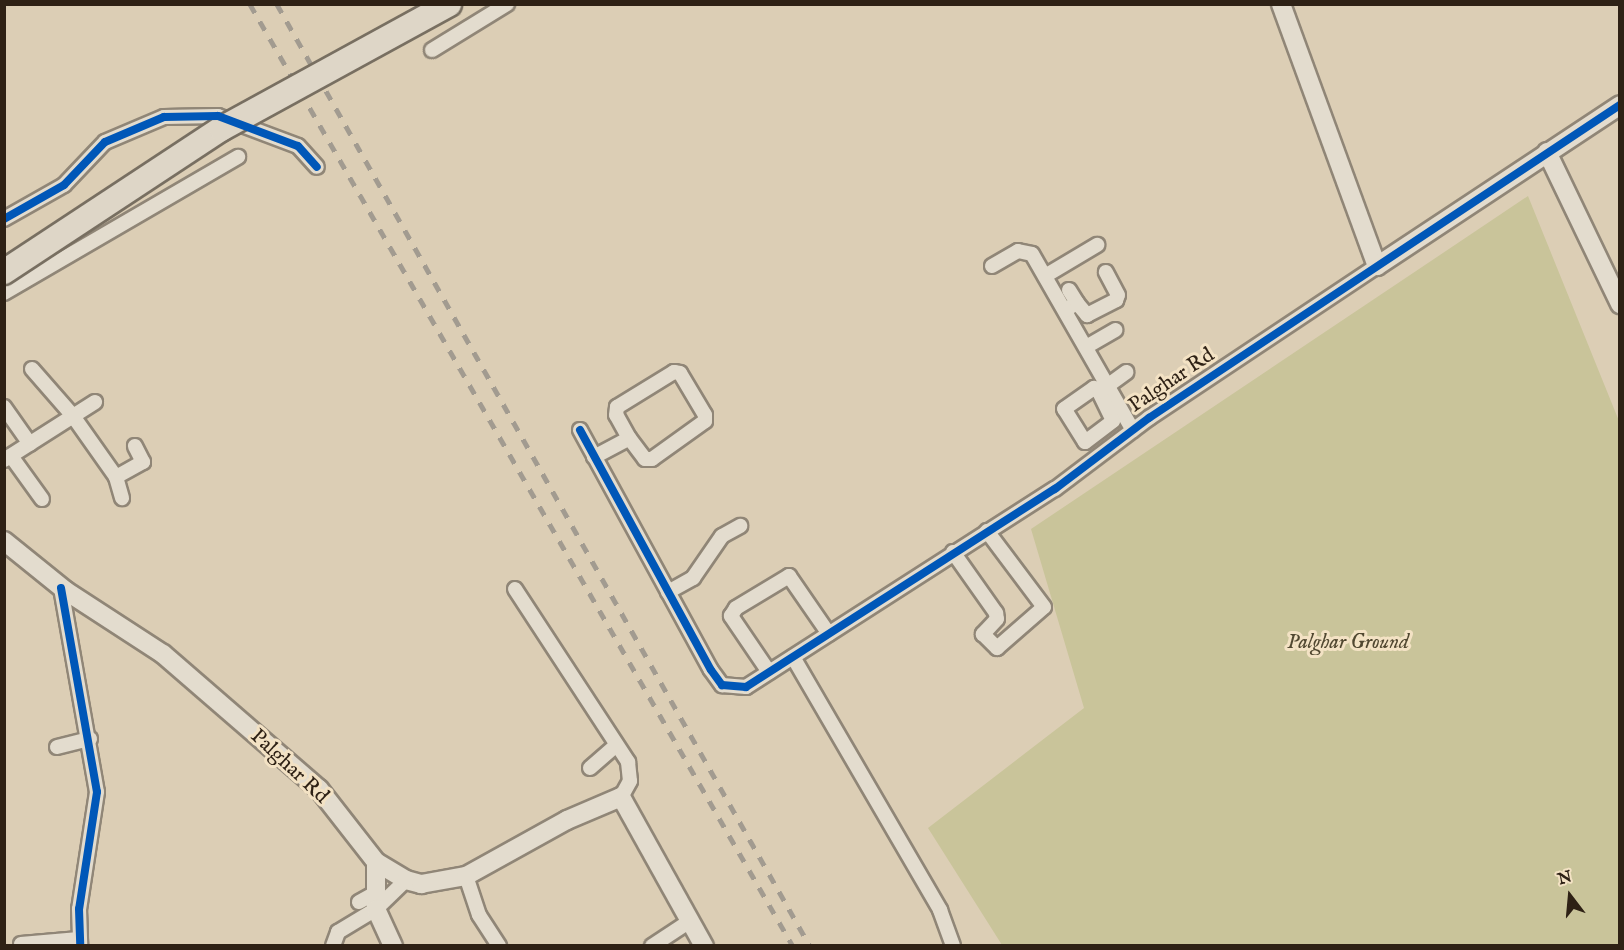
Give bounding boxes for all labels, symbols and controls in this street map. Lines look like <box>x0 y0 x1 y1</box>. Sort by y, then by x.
street label: Palghar Rd <box>1124 343 1220 419</box>
park label: Palghar Ground <box>1287 630 1409 656</box>
street label: Palghar Rd <box>245 724 333 810</box>
north arrow <box>1540 866 1600 926</box>
text: N <box>1556 867 1574 890</box>

